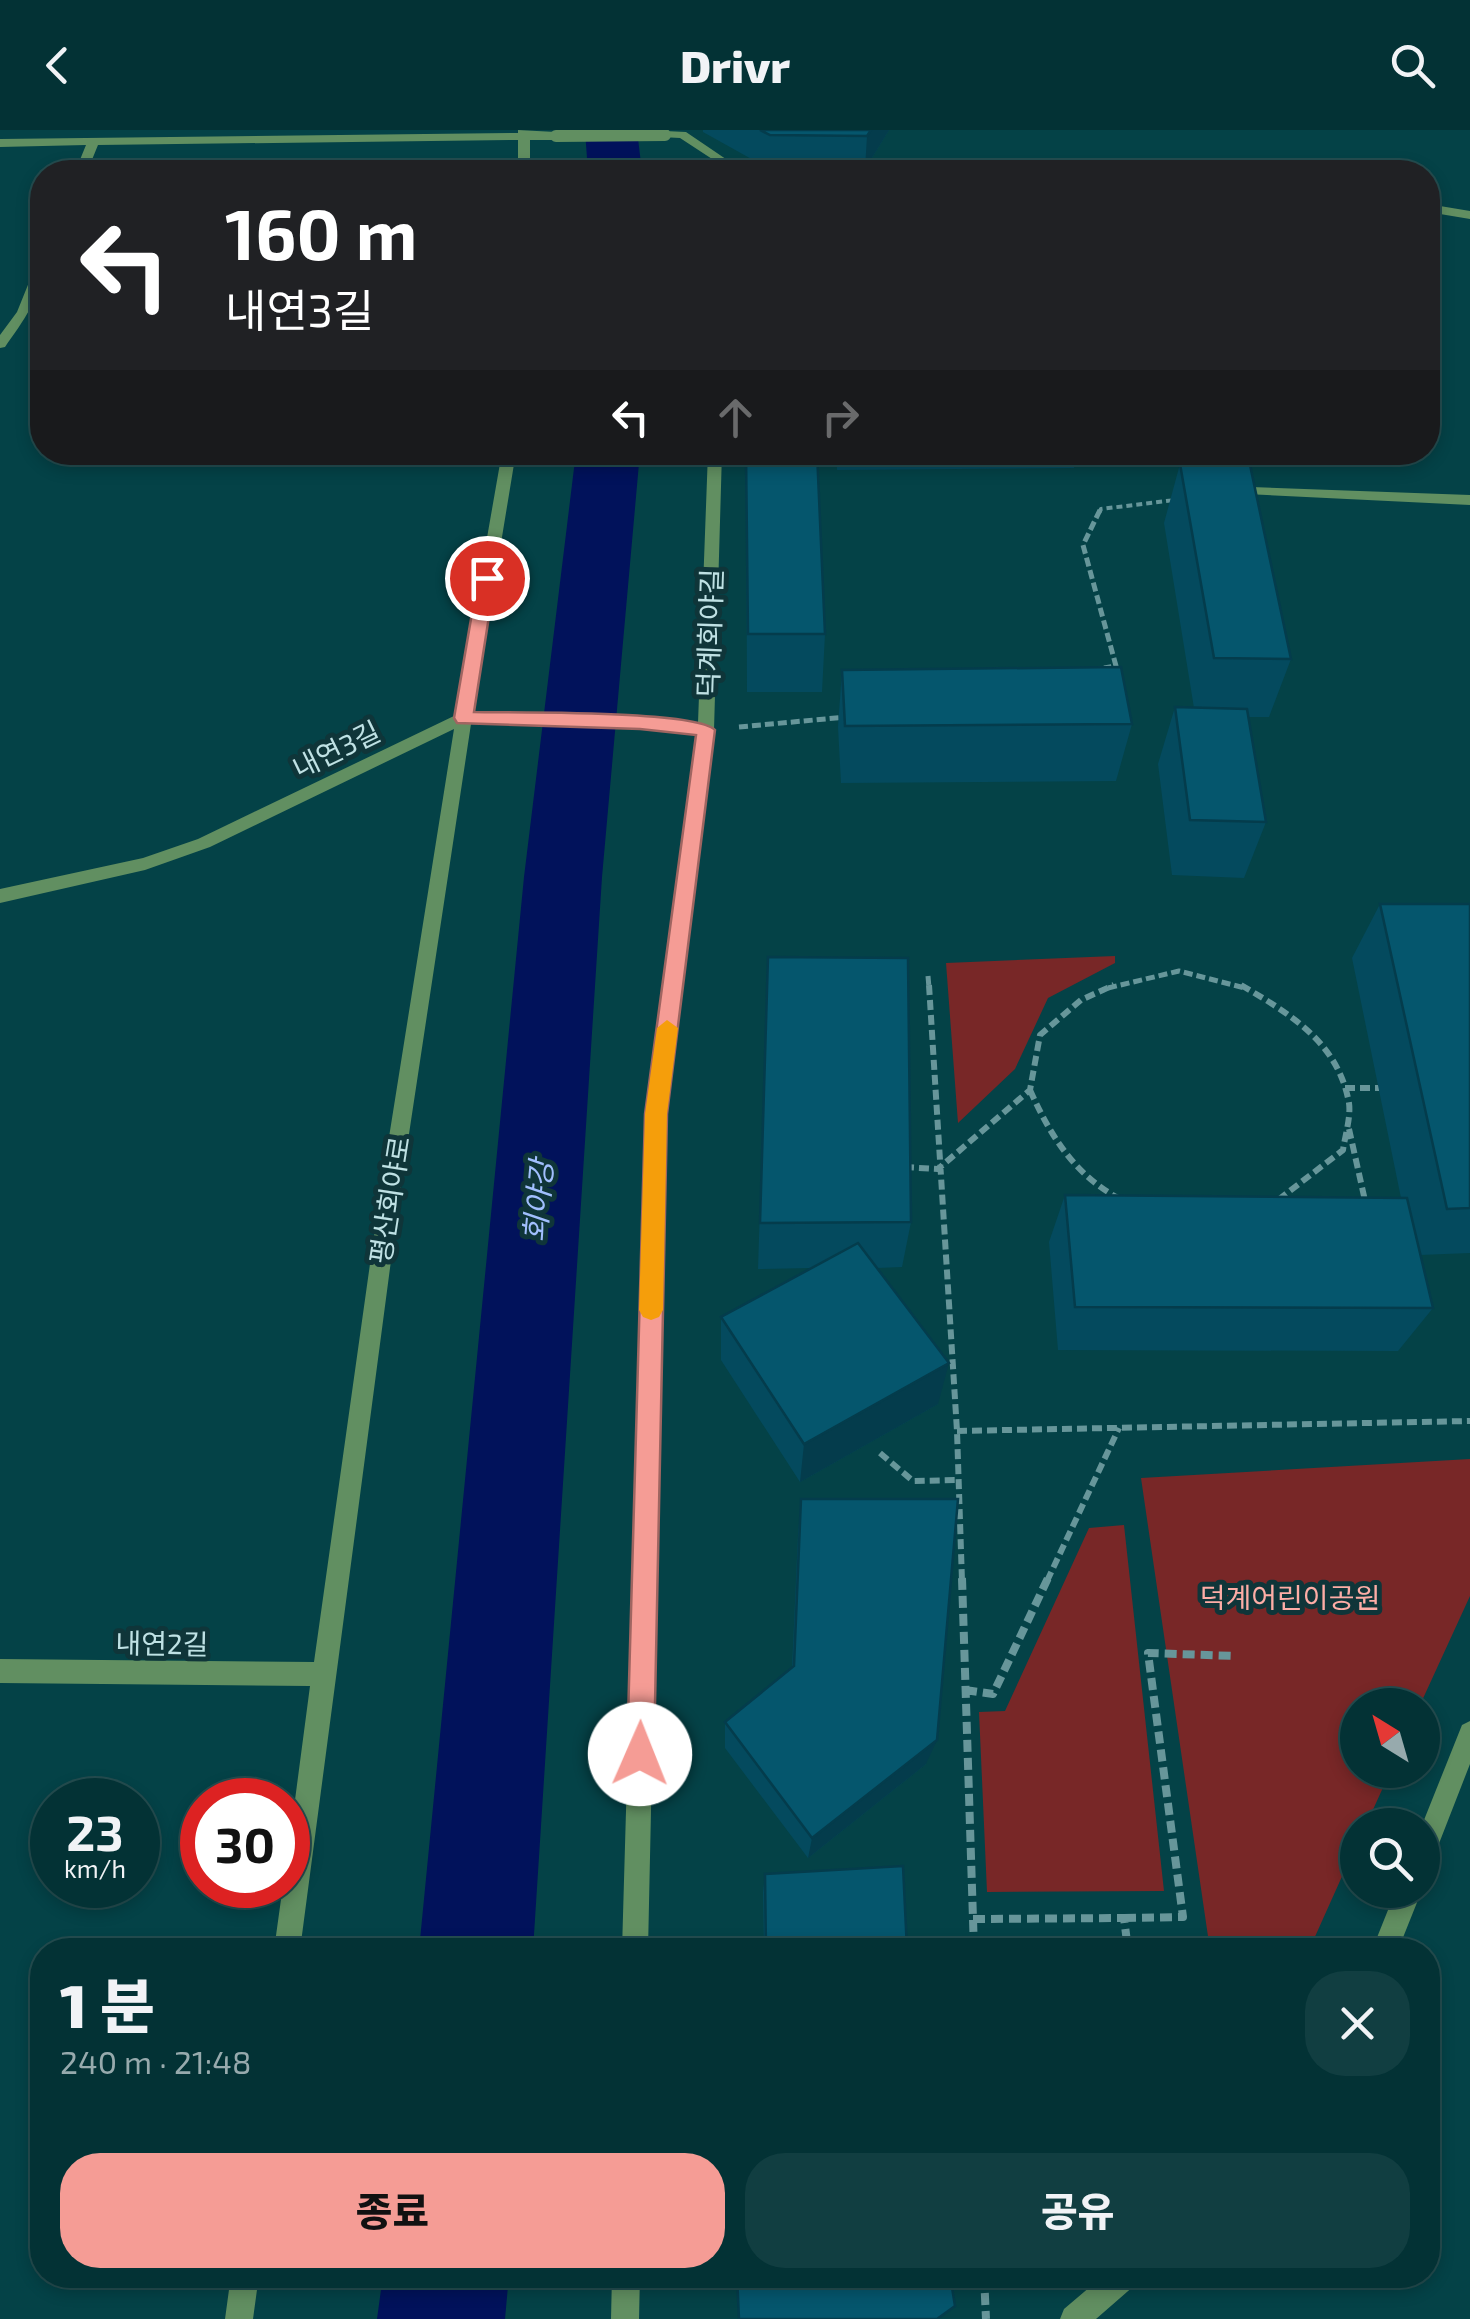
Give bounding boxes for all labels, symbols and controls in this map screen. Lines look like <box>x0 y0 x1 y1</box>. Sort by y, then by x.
icon: back <box>30 38 85 93</box>
text: Drivr <box>680 38 790 92</box>
icon: search <box>1385 38 1440 93</box>
text: 160 m <box>225 190 418 274</box>
icon: left <box>60 200 190 330</box>
text: 내연3길 <box>225 282 374 336</box>
icon: left <box>603 390 658 445</box>
icon: ahead <box>708 390 763 445</box>
icon: right <box>813 390 868 445</box>
pin <box>445 536 530 621</box>
icon: arrive <box>460 551 515 606</box>
street label: 덕계회야길 <box>690 568 728 698</box>
street label: 내연3길 <box>287 713 385 785</box>
street label: 평산회야로 <box>362 1134 416 1266</box>
water label: 회야강 <box>515 1155 559 1244</box>
park label: 덕계어린이공원 <box>1200 1580 1380 1614</box>
street label: 내연2길 <box>115 1625 209 1661</box>
north arrow <box>1340 1688 1440 1788</box>
map controls <box>1340 1688 1440 1908</box>
position arrow <box>588 1702 692 1806</box>
speed limit sign: 30 <box>180 1778 310 1908</box>
text: 23 <box>66 1801 124 1861</box>
button: search <box>1340 1808 1440 1908</box>
text: km/h <box>64 1853 126 1883</box>
text: 1 분 <box>60 1968 155 2040</box>
button: close <box>1305 1971 1410 2076</box>
text: 240 m · 21:48 <box>60 2042 251 2080</box>
button: 종료 <box>60 2153 725 2268</box>
button: 공유 <box>745 2153 1410 2268</box>

